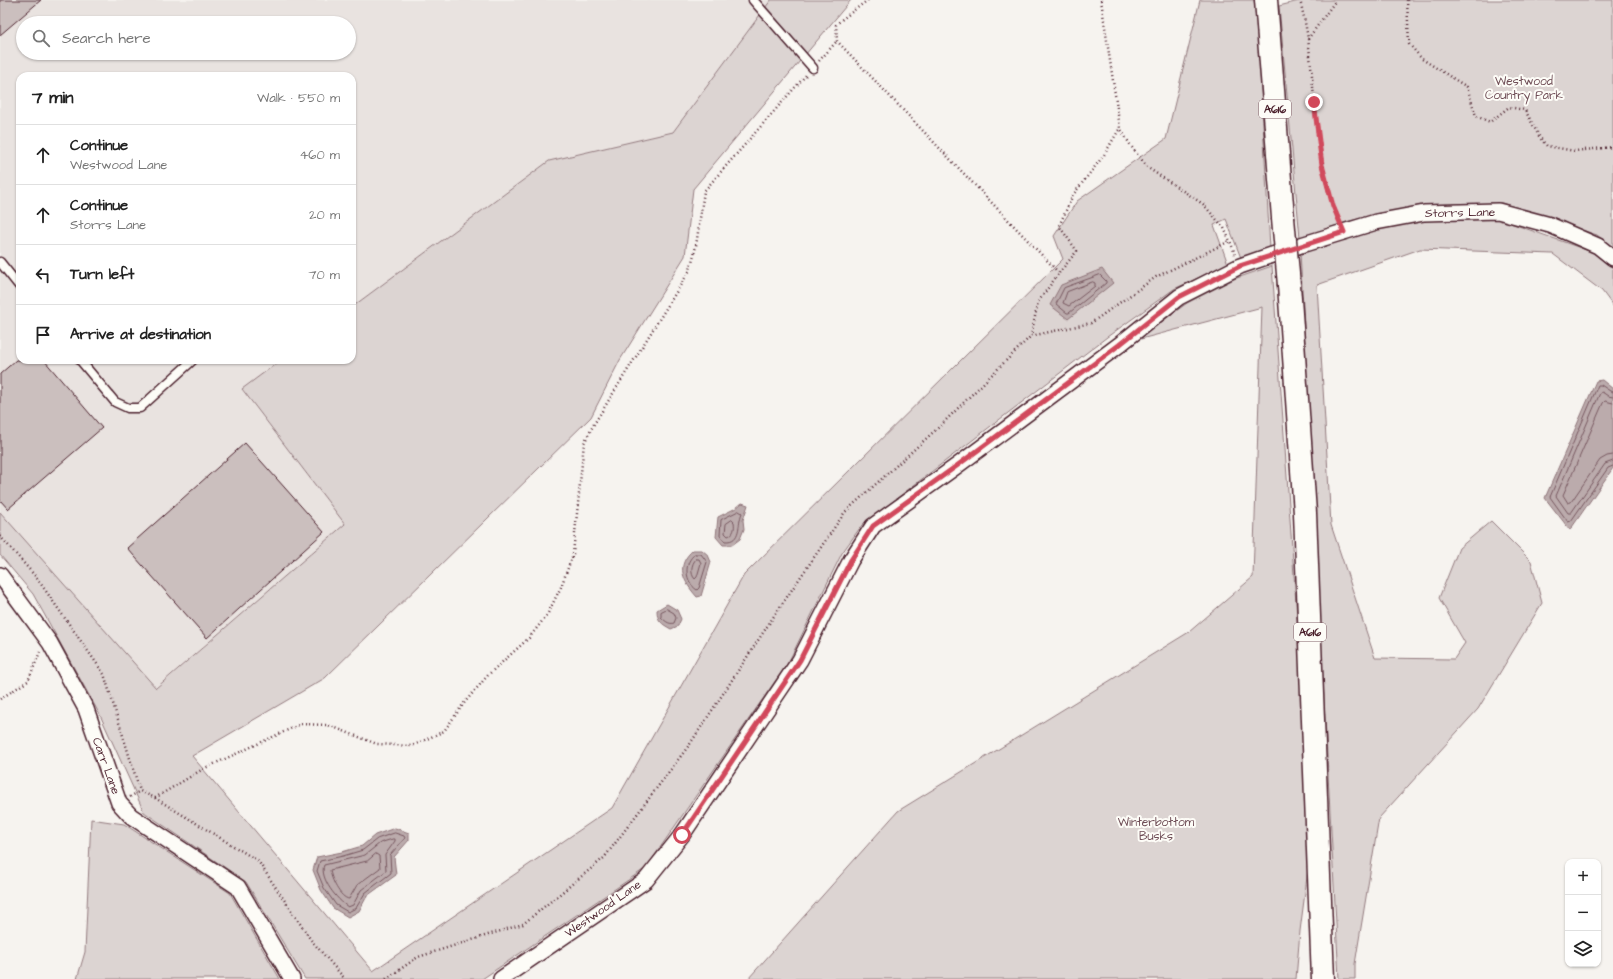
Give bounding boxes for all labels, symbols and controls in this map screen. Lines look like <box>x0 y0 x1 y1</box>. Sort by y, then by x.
search box <box>16 16 356 60</box>
icon: search <box>30 27 52 49</box>
text: Search here <box>62 28 151 49</box>
park label: Westwood Country Park <box>1485 73 1564 105</box>
text: 7 min <box>32 86 74 110</box>
text: Walk · 550 m <box>257 89 340 107</box>
route end <box>1305 93 1323 111</box>
road number: A616 <box>1259 100 1291 118</box>
text: Continue <box>70 135 128 156</box>
icon: ahead <box>32 144 54 166</box>
text: 460 m <box>299 146 340 164</box>
text: Westwood Lane <box>70 156 167 174</box>
text: Continue <box>70 195 128 216</box>
icon: ahead <box>32 204 54 226</box>
street label: Storrs Lane <box>1425 204 1496 222</box>
text: 20 m <box>309 206 340 224</box>
text: Storrs Lane <box>70 216 146 234</box>
icon: left <box>32 264 54 286</box>
text: Turn left <box>70 264 134 285</box>
text: 70 m <box>308 266 340 284</box>
icon: arrive <box>32 324 54 346</box>
text: Arrive at destination <box>70 324 211 345</box>
road number: A616 <box>1294 623 1326 641</box>
street label: Carr Lane <box>88 735 124 797</box>
park label: Winterbottom Busks <box>1118 814 1195 845</box>
route start <box>673 826 691 844</box>
map controls <box>1565 859 1601 967</box>
button: + <box>1565 859 1601 895</box>
street label: Westwood Lane <box>561 876 645 942</box>
button: − <box>1565 895 1601 931</box>
button: layers <box>1565 931 1601 967</box>

